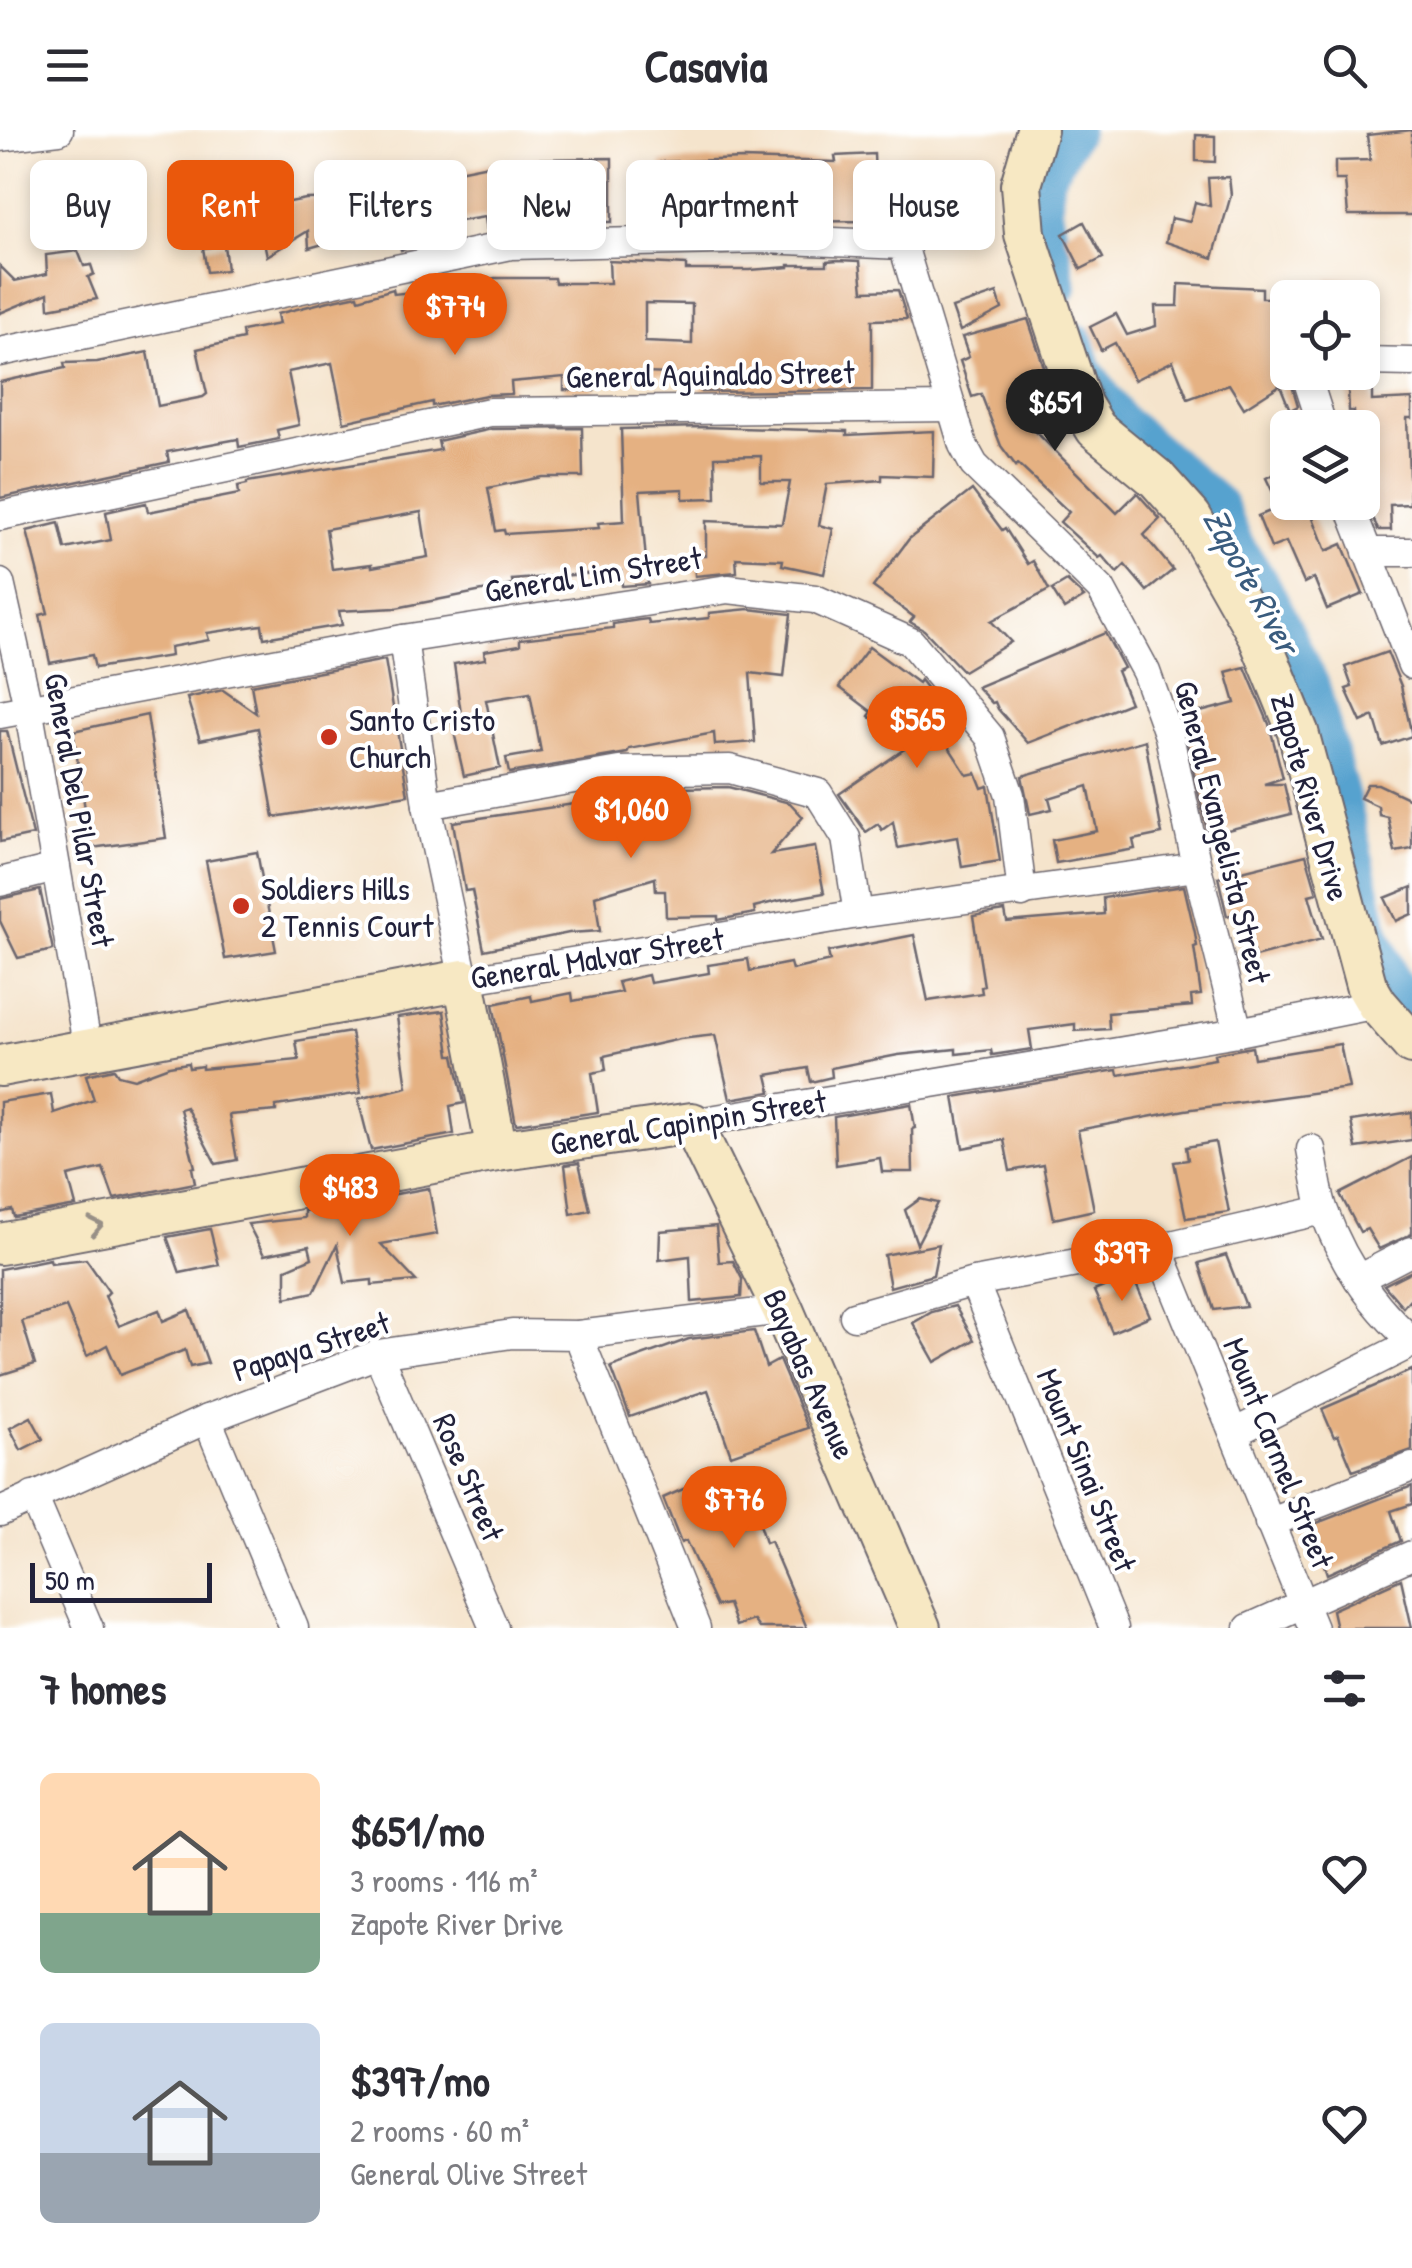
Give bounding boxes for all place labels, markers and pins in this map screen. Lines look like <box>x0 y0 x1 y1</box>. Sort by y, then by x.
pin: $774 <box>396 273 514 358</box>
pin: $651 <box>996 369 1114 454</box>
pin: $565 <box>858 686 976 771</box>
place label: Santo Cristo Church <box>349 698 495 778</box>
marker: Santo Cristo Church <box>318 726 340 748</box>
pin: $1,060 <box>550 776 712 861</box>
place label: Soldiers Hills 2 Tennis Court <box>261 867 434 947</box>
marker: Soldiers Hills 2 Tennis Court <box>230 895 252 917</box>
pin: $483 <box>291 1154 409 1239</box>
pin: $397 <box>1063 1219 1181 1304</box>
pin: $776 <box>675 1466 793 1551</box>

